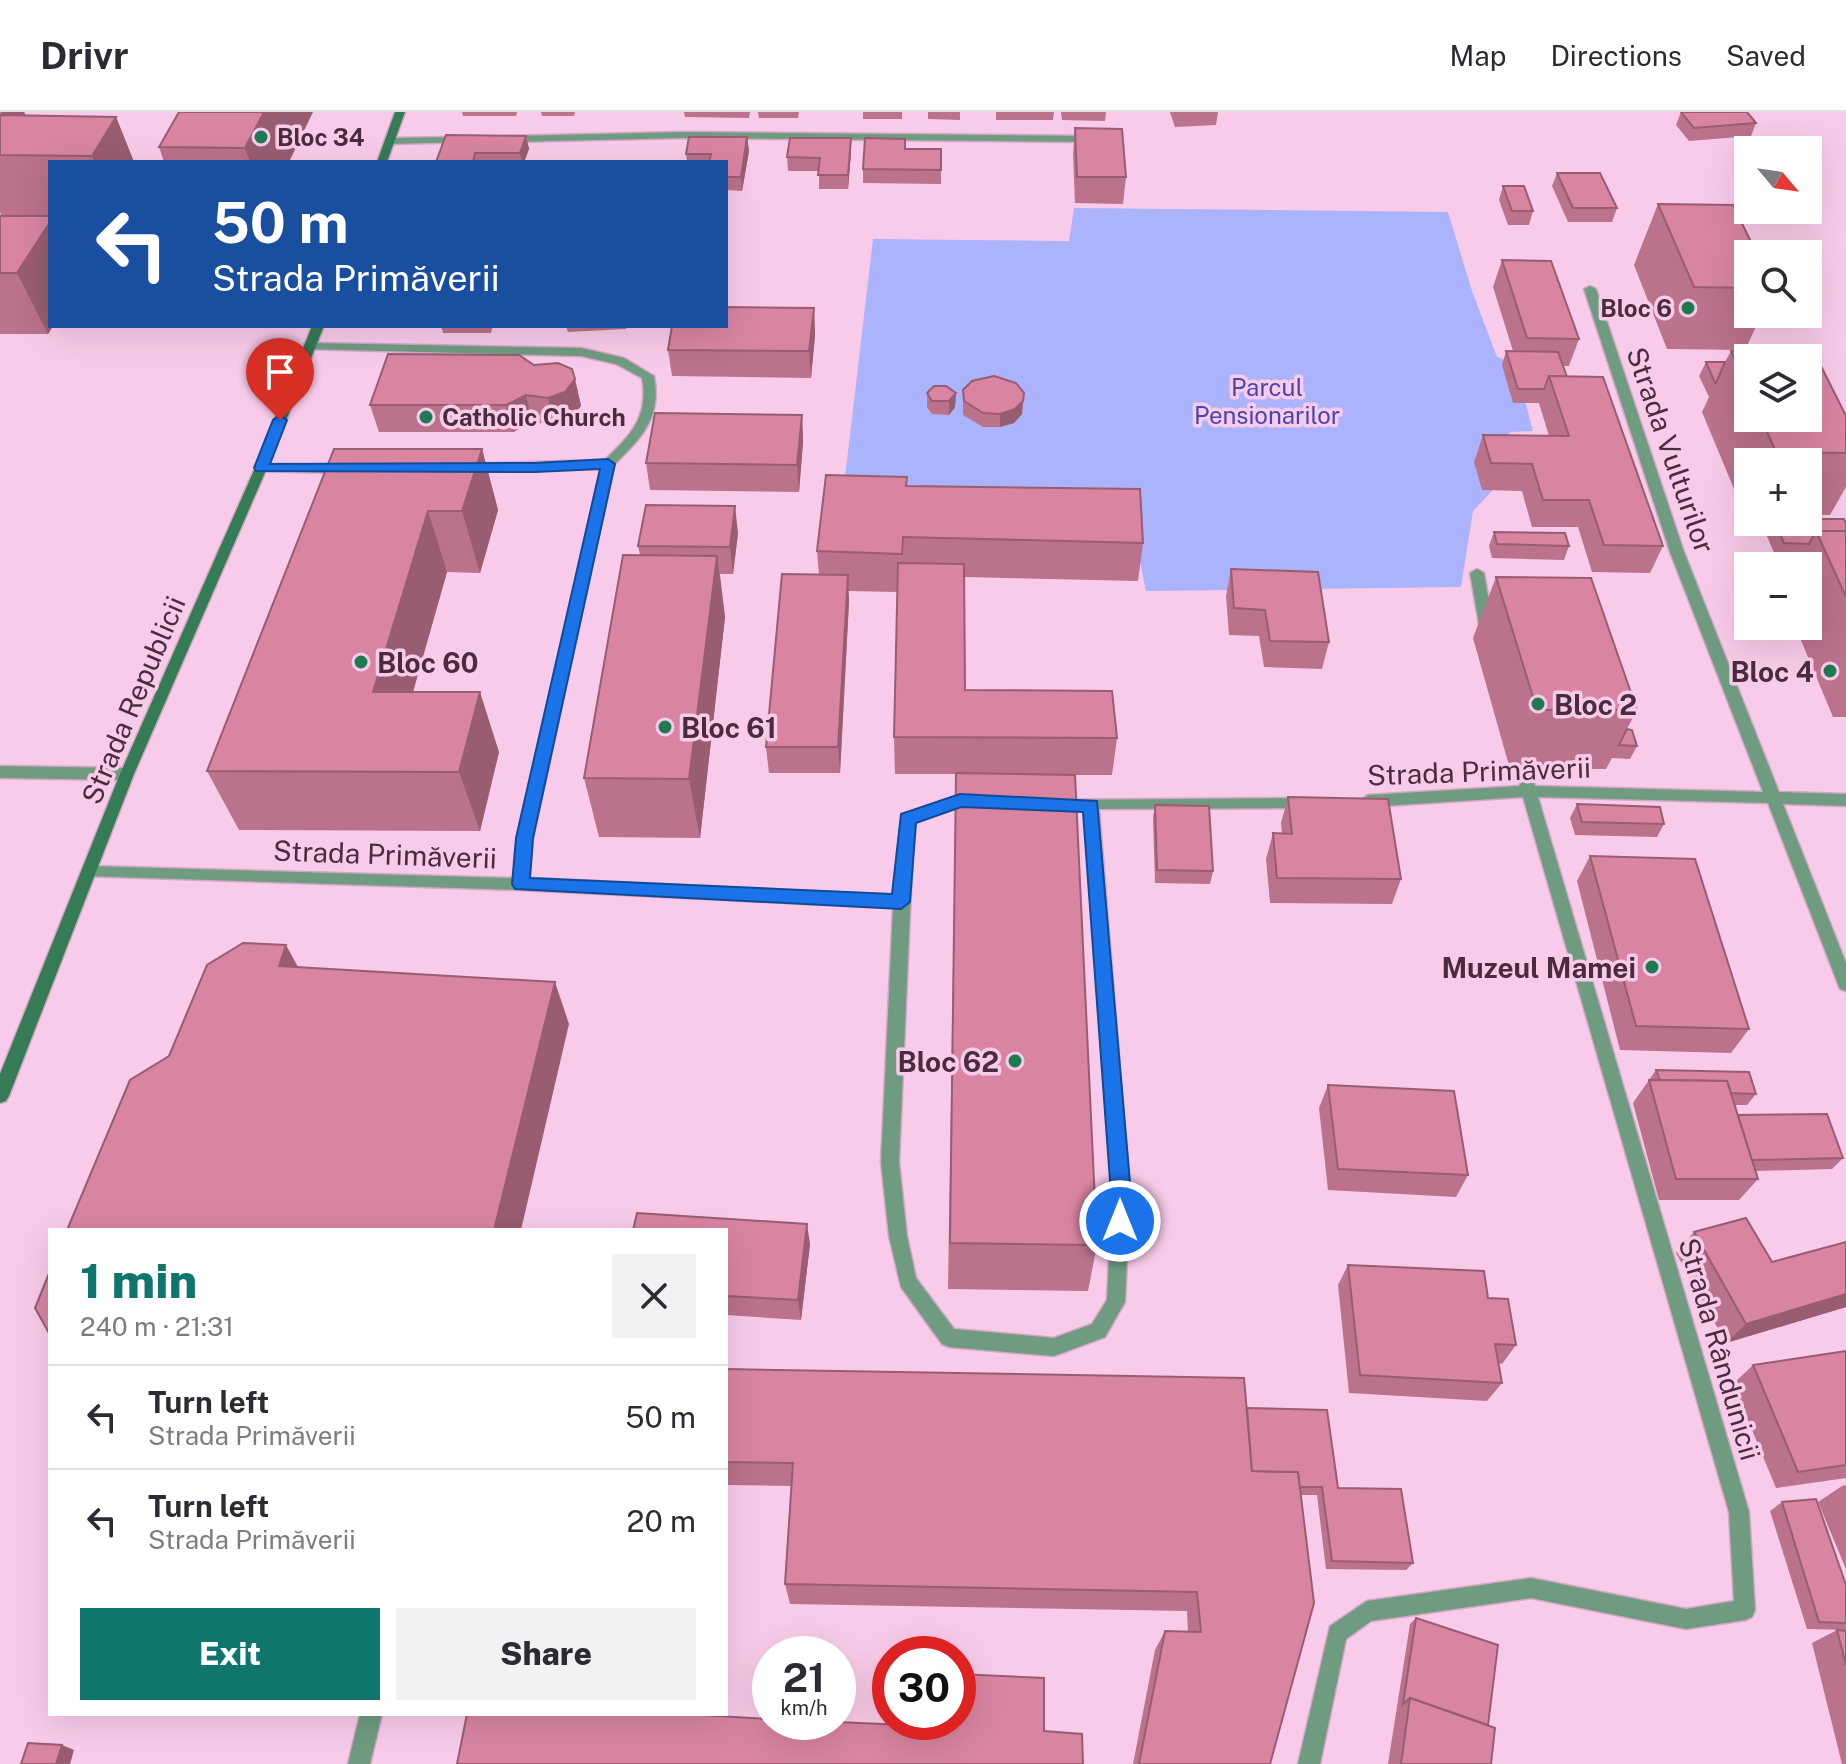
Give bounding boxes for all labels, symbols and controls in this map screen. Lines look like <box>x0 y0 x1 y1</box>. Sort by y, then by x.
text: Drivr <box>40 33 129 78</box>
text: Map <box>1450 39 1506 72</box>
text: Directions <box>1550 39 1682 72</box>
text: Saved <box>1726 39 1806 72</box>
place label: Bloc 34 <box>277 123 365 151</box>
marker: Bloc 34 <box>252 128 270 146</box>
north arrow <box>1734 136 1822 224</box>
map controls <box>1734 136 1822 640</box>
text: 50 m <box>212 190 349 256</box>
icon: left <box>80 192 184 296</box>
button: search <box>1734 240 1822 328</box>
text: Strada Primăverii <box>212 257 500 299</box>
place label: Bloc 6 <box>1600 294 1672 322</box>
marker: Bloc 6 <box>1679 299 1697 317</box>
pin <box>246 338 314 420</box>
street label: Strada Vulturilor <box>1620 343 1722 557</box>
button: layers <box>1734 344 1822 432</box>
icon: arrive <box>258 350 302 394</box>
park label: Parcul Pensionarilor <box>1194 373 1340 429</box>
place label: Catholic Church <box>442 403 626 431</box>
marker: Catholic Church <box>417 408 435 426</box>
button: + <box>1734 448 1822 536</box>
button: − <box>1734 552 1822 640</box>
street label: Strada Republicii <box>74 591 192 809</box>
place label: Bloc 60 <box>377 646 479 679</box>
marker: Bloc 60 <box>352 653 370 671</box>
place label: Bloc 4 <box>1730 655 1814 688</box>
marker: Bloc 4 <box>1821 662 1839 680</box>
place label: Bloc 2 <box>1554 688 1637 721</box>
marker: Bloc 2 <box>1529 695 1547 713</box>
place label: Bloc 61 <box>681 711 777 744</box>
marker: Bloc 61 <box>656 718 674 736</box>
street label: Strada Primăverii <box>1367 751 1591 791</box>
street label: Strada Primăverii <box>273 834 497 874</box>
place label: Muzeul Mamei <box>1441 951 1636 984</box>
marker: Muzeul Mamei <box>1643 958 1661 976</box>
place label: Bloc 62 <box>898 1045 999 1078</box>
marker: Bloc 62 <box>1006 1052 1024 1070</box>
position arrow <box>1078 1179 1162 1263</box>
street label: Strada Rândunicii <box>1672 1234 1768 1464</box>
text: 1 min <box>80 1252 197 1309</box>
button: close <box>612 1254 696 1338</box>
text: 240 m · 21:31 <box>80 1311 234 1342</box>
text: Turn left <box>148 1384 269 1420</box>
icon: left <box>80 1395 124 1439</box>
text: 50 m <box>625 1399 696 1435</box>
text: Strada Primăverii <box>148 1420 356 1451</box>
text: Turn left <box>148 1488 269 1524</box>
icon: left <box>80 1499 124 1543</box>
text: 20 m <box>627 1503 696 1539</box>
text: Strada Primăverii <box>148 1524 356 1555</box>
button: Exit <box>80 1608 380 1700</box>
button: Share <box>396 1608 696 1700</box>
speed limit sign: 30 <box>872 1636 976 1740</box>
text: 21 <box>783 1654 825 1701</box>
text: km/h <box>780 1696 828 1720</box>

